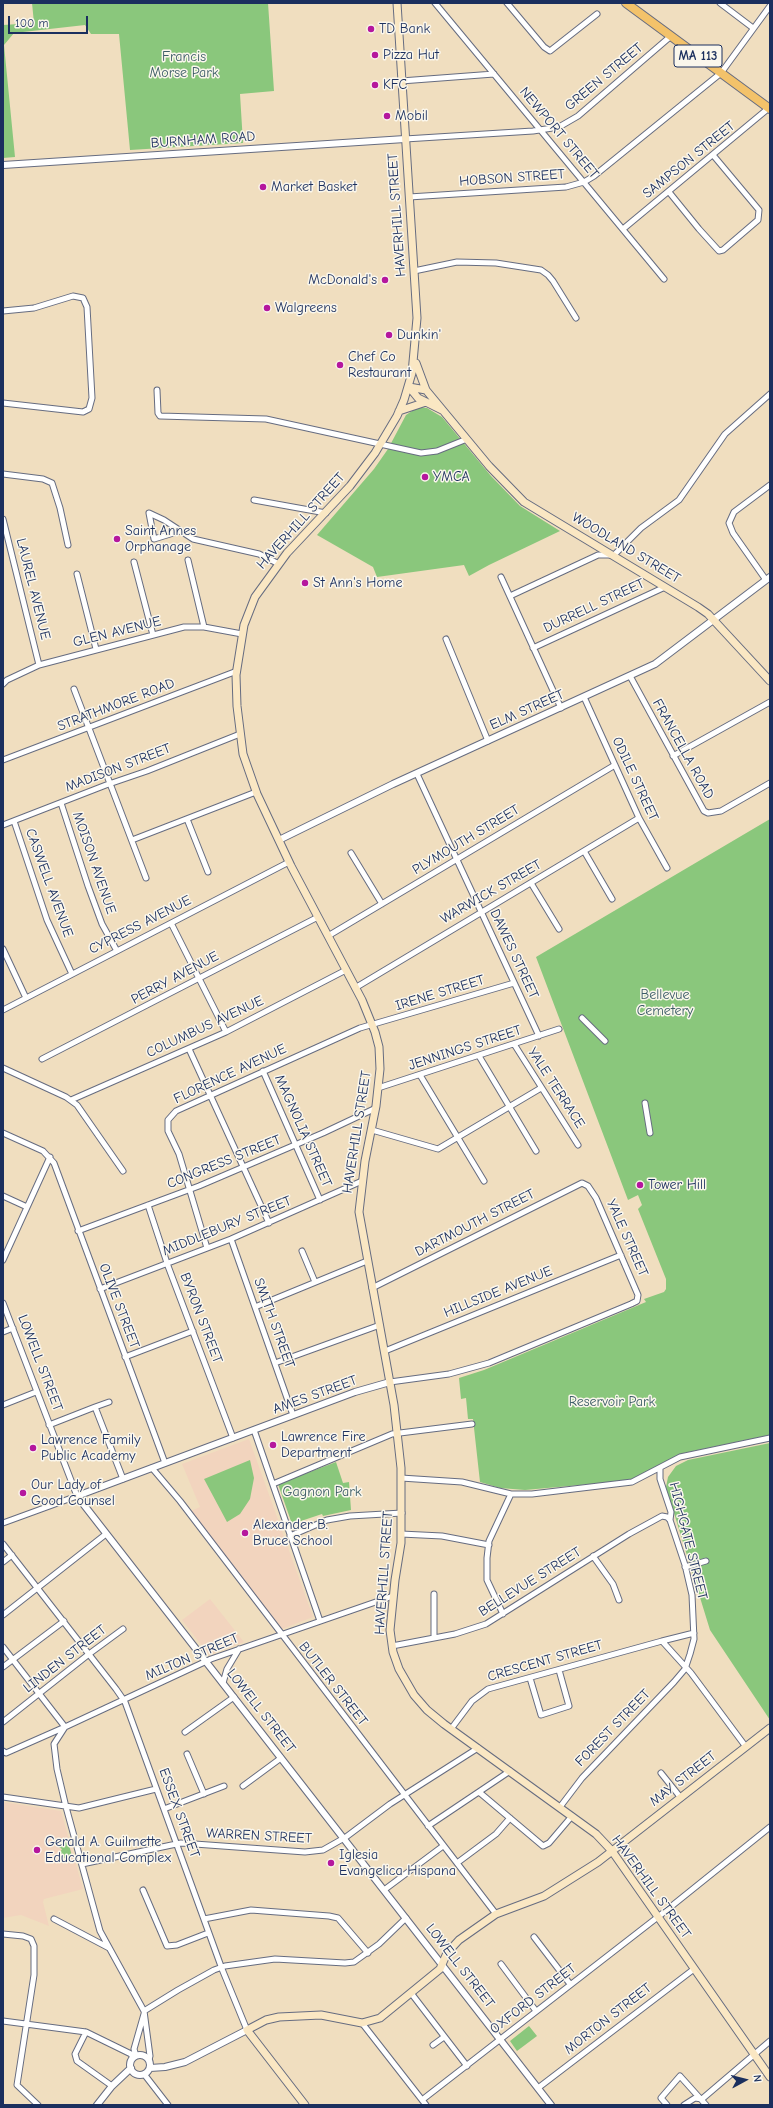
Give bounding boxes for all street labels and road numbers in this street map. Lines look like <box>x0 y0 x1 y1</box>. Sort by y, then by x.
street label: GREEN STREET <box>562 39 646 115</box>
road number: MA 113 <box>674 45 722 67</box>
street label: NEWPORT STREET <box>516 84 602 182</box>
street label: SAMPSON STREET <box>640 118 738 202</box>
street label: BURNHAM ROAD <box>150 128 256 152</box>
street label: HAVERHILL STREET <box>384 153 410 277</box>
street label: HOBSON STREET <box>459 166 565 190</box>
street label: HAVERHILL STREET <box>253 469 349 573</box>
street label: WOODLAND STREET <box>569 509 683 587</box>
street label: LAUREL AVENUE <box>12 536 54 642</box>
street label: DURRELL STREET <box>541 575 647 637</box>
street label: GLEN AVENUE <box>71 613 163 651</box>
street label: STRATHMORE ROAD <box>55 675 177 735</box>
street label: ELM STREET <box>487 686 567 734</box>
street label: FRANCELLA ROAD <box>649 696 717 802</box>
street label: ODILE STREET <box>608 734 662 824</box>
street label: MADISON STREET <box>63 740 173 796</box>
street label: PLYMOUTH STREET <box>409 801 523 879</box>
street label: MOISON AVENUE <box>69 810 119 916</box>
street label: CASWELL AVENUE <box>22 826 76 940</box>
street label: WARWICK STREET <box>438 856 544 928</box>
street label: CYPRESS AVENUE <box>86 892 194 958</box>
street label: DAWES STREET <box>486 907 542 1001</box>
street label: PERRY AVENUE <box>128 948 222 1008</box>
street label: IRENE STREET <box>393 971 487 1015</box>
street label: COLUMBUS AVENUE <box>144 993 266 1061</box>
street label: JENNINGS STREET <box>406 1022 524 1074</box>
street label: FLORENCE AVENUE <box>171 1041 289 1107</box>
street label: YALE TERRACE <box>524 1044 588 1132</box>
street label: HAVERHILL STREET <box>339 1070 375 1194</box>
street label: MAGNOLIA STREET <box>271 1072 335 1190</box>
street label: CONGRESS STREET <box>165 1131 283 1193</box>
street label: DARTMOUTH STREET <box>412 1186 538 1260</box>
street label: MIDDLEBURY STREET <box>160 1192 294 1260</box>
street label: YALE STREET <box>602 1197 652 1279</box>
street label: OLIVE STREET <box>95 1261 143 1351</box>
street label: HILLSIDE AVENUE <box>441 1263 555 1321</box>
street label: BYRON STREET <box>176 1270 226 1366</box>
street label: SMITH STREET <box>250 1276 298 1370</box>
street label: LOWELL STREET <box>14 1312 66 1414</box>
street label: AMES STREET <box>271 1372 359 1418</box>
street label: HIGHGATE STREET <box>665 1481 711 1601</box>
street label: HAVERHILL STREET <box>371 1511 397 1635</box>
street label: BELLEVUE STREET <box>476 1544 584 1620</box>
street label: LINDEN STREET <box>20 1621 110 1697</box>
street label: MILTON STREET <box>143 1630 241 1684</box>
street label: CRESCENT STREET <box>486 1637 604 1685</box>
street label: BUTLER STREET <box>295 1639 371 1729</box>
street label: LOWELL STREET <box>223 1666 299 1756</box>
street label: FOREST STREET <box>572 1686 654 1770</box>
street label: MAY STREET <box>646 1748 720 1810</box>
street label: ESSEX STREET <box>155 1766 203 1860</box>
street label: WARREN STREET <box>206 1825 312 1847</box>
street label: HAVERHILL STREET <box>608 1832 694 1942</box>
street label: LOWELL STREET <box>422 1921 498 2011</box>
street label: OXFORD STREET <box>487 1960 579 2038</box>
street label: MORTON STREET <box>561 1980 655 2058</box>

